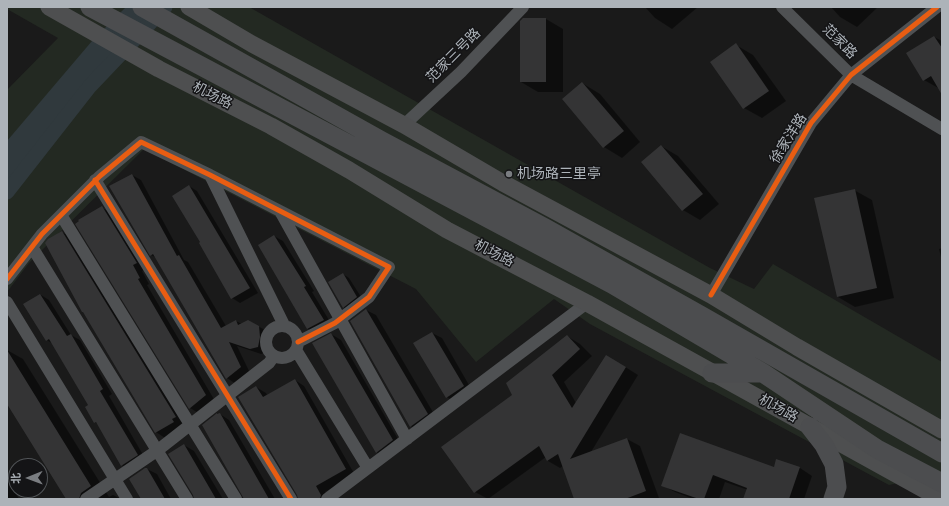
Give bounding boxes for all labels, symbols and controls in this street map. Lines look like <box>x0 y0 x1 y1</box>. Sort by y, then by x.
street label: 范家路 <box>818 21 860 63</box>
street label: 范家三号路 <box>423 25 485 87</box>
street label: 机场路 <box>189 79 235 113</box>
street label: 徐家洋路 <box>767 111 811 167</box>
place label: 机场路三里亭 <box>517 166 601 182</box>
marker: 机场路三里亭 <box>504 169 514 179</box>
street label: 机场路 <box>471 237 517 271</box>
street label: 机场路 <box>756 391 800 427</box>
north arrow <box>8 458 48 498</box>
text: 北 <box>10 473 23 484</box>

